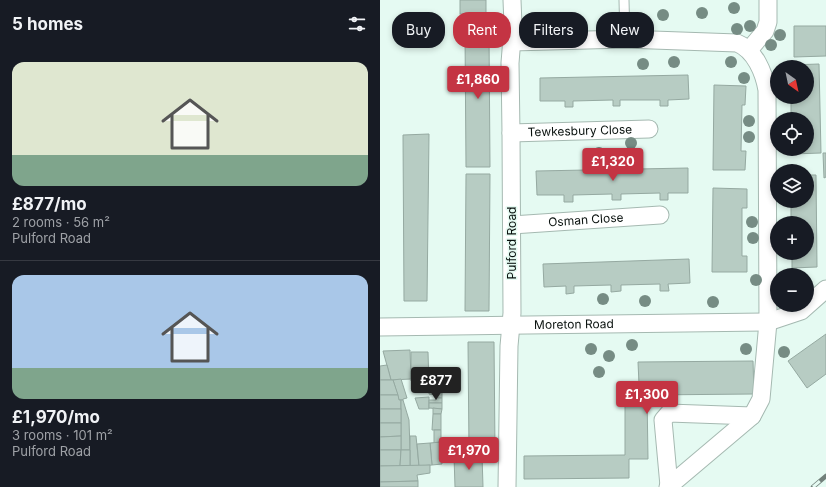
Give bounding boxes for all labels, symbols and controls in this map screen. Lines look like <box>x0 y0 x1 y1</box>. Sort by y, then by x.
chip: Buy <box>392 12 445 48</box>
chip: Rent <box>453 12 511 48</box>
chip: Filters <box>519 12 588 48</box>
chip: New <box>596 12 654 48</box>
icon: filters <box>346 13 368 35</box>
text: 5 homes <box>12 14 83 34</box>
north arrow <box>770 60 814 104</box>
map controls <box>770 60 814 312</box>
pin: £1,860 <box>445 66 511 100</box>
text: £1,860 <box>456 71 500 87</box>
icon: home <box>154 88 226 160</box>
button: locate <box>770 112 814 156</box>
street label: Tewkesbury Close <box>527 121 632 140</box>
pin: £1,320 <box>580 148 646 182</box>
text: £1,320 <box>591 153 635 169</box>
button: layers <box>770 164 814 208</box>
text: £877/mo <box>12 194 87 214</box>
street label: Pulford Road <box>504 207 519 279</box>
street label: Osman Close <box>548 209 624 230</box>
text: 2 rooms · 56 m² <box>12 214 110 230</box>
button: + <box>770 216 814 260</box>
text: Pulford Road <box>12 230 91 246</box>
button: − <box>770 268 814 312</box>
icon: home <box>154 301 226 373</box>
street label: Moreton Road <box>534 316 614 332</box>
pin: £877 <box>412 367 460 401</box>
text: £877 <box>420 372 452 388</box>
pin: £1,300 <box>614 381 680 415</box>
text: £1,300 <box>625 386 669 402</box>
text: £1,970/mo <box>12 407 100 427</box>
text: 3 rooms · 101 m² <box>12 427 113 443</box>
pin: £1,970 <box>436 437 502 471</box>
text: £1,970 <box>448 442 490 458</box>
text: Pulford Road <box>12 443 91 459</box>

